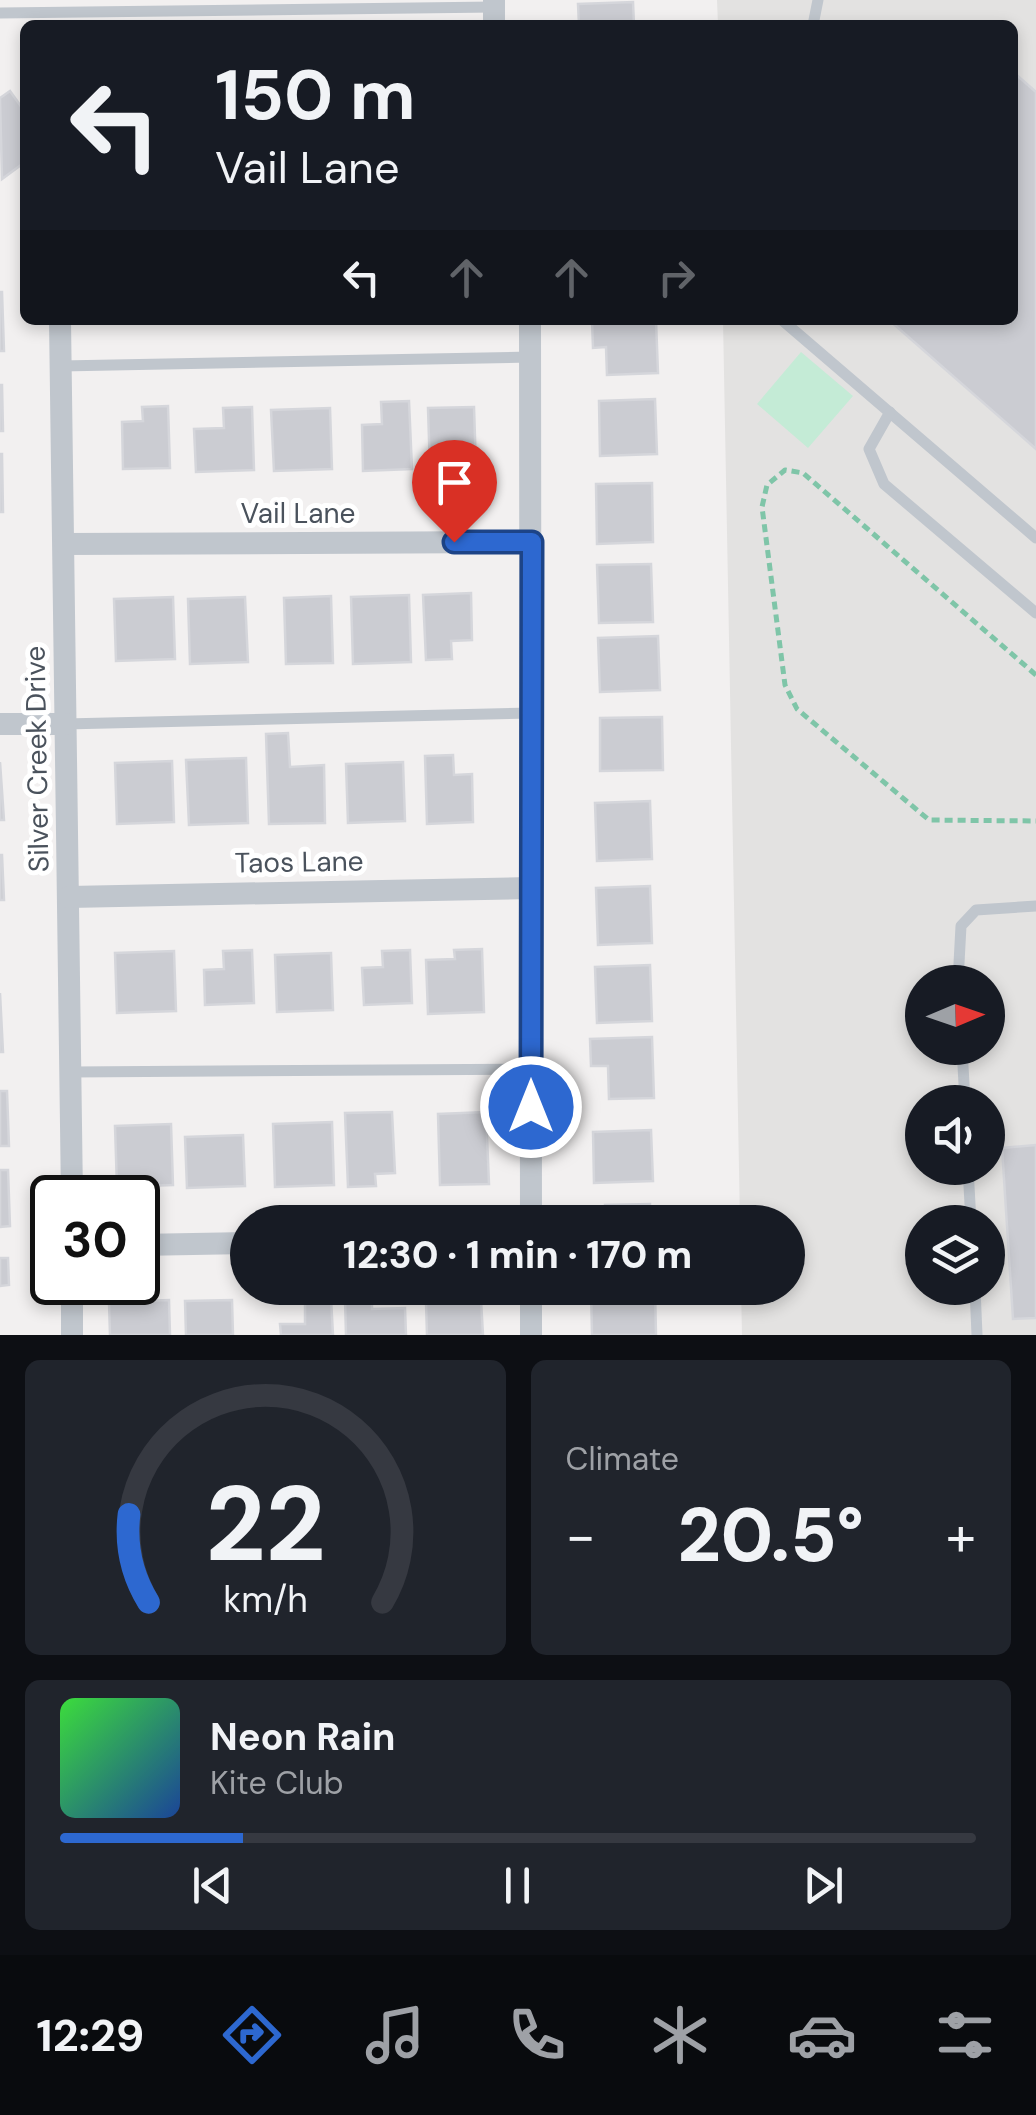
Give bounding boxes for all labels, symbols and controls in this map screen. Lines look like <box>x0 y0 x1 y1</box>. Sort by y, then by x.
text: 150 m <box>215 50 416 141</box>
icon: left <box>50 60 180 190</box>
text: Vail Lane <box>215 138 399 197</box>
icon: left <box>334 250 389 305</box>
icon: ahead <box>439 250 494 305</box>
icon: ahead <box>544 250 599 305</box>
icon: right <box>649 250 704 305</box>
pin <box>412 440 497 543</box>
icon: arrive <box>427 455 482 510</box>
street label: Vail Lane <box>241 495 355 532</box>
street label: Silver Creek Drive <box>17 645 57 873</box>
street label: Taos Lane <box>234 842 364 882</box>
north arrow <box>905 965 1005 1065</box>
map controls <box>905 965 1005 1305</box>
position arrow <box>479 1055 583 1159</box>
button: sound <box>905 1085 1005 1185</box>
speed limit sign: 30 <box>30 1175 160 1305</box>
button: layers <box>905 1205 1005 1305</box>
text: 12:30 · 1 min · 170 m <box>343 1230 692 1280</box>
text: Climate <box>566 1438 679 1480</box>
text: 22 <box>205 1457 325 1592</box>
text: 20.5° <box>678 1487 864 1584</box>
text: − <box>566 1500 596 1572</box>
text: + <box>946 1500 976 1572</box>
text: km/h <box>223 1577 307 1623</box>
text: Neon Rain <box>210 1712 395 1762</box>
text: Kite Club <box>210 1762 344 1804</box>
icon: previous <box>185 1858 240 1913</box>
icon: pause <box>490 1858 545 1913</box>
icon: next <box>796 1858 851 1913</box>
icon: directions <box>217 2000 287 2070</box>
icon: music <box>360 2000 430 2070</box>
icon: phone <box>502 2000 572 2070</box>
icon: climate <box>645 2000 715 2070</box>
icon: car <box>787 2000 857 2070</box>
icon: filters <box>930 2000 1000 2070</box>
text: 12:29 <box>36 2006 144 2065</box>

